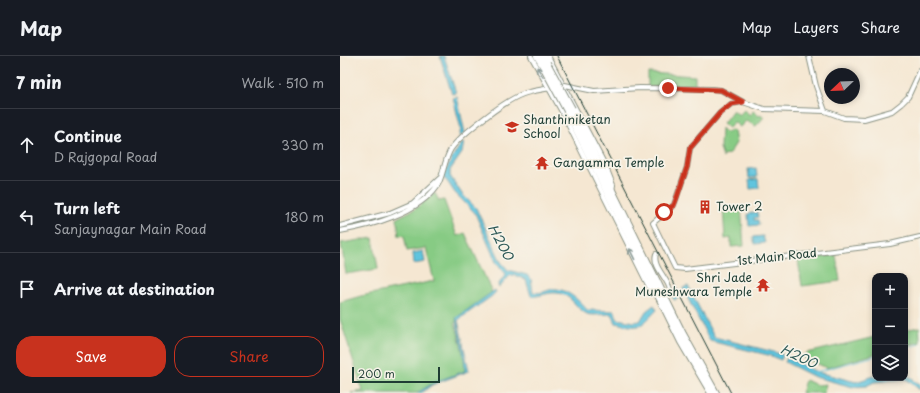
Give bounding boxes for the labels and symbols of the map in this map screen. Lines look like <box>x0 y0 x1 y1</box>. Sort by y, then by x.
one-way arrow <box>536 66 544 78</box>
north arrow <box>824 68 860 104</box>
route end <box>659 79 677 97</box>
place label: Shanthiniketan School <box>523 110 611 142</box>
school or university icon: Shanthiniketan School <box>504 119 520 135</box>
place label: Gangamma Temple <box>553 153 665 171</box>
temple icon: Gangamma Temple <box>534 155 550 171</box>
place label: Tower 2 <box>716 197 763 215</box>
building icon: Tower 2 <box>697 199 713 215</box>
route start <box>655 203 673 221</box>
water label: H200 <box>484 220 520 264</box>
street label: 1st Main Road <box>736 243 818 269</box>
one-way arrow <box>628 249 635 261</box>
place label: Shri Jade Muneshwara Temple <box>635 268 752 300</box>
temple icon: Shri Jade Muneshwara Temple <box>755 277 771 293</box>
water label: H200 <box>778 339 822 373</box>
scale bar <box>352 365 440 384</box>

